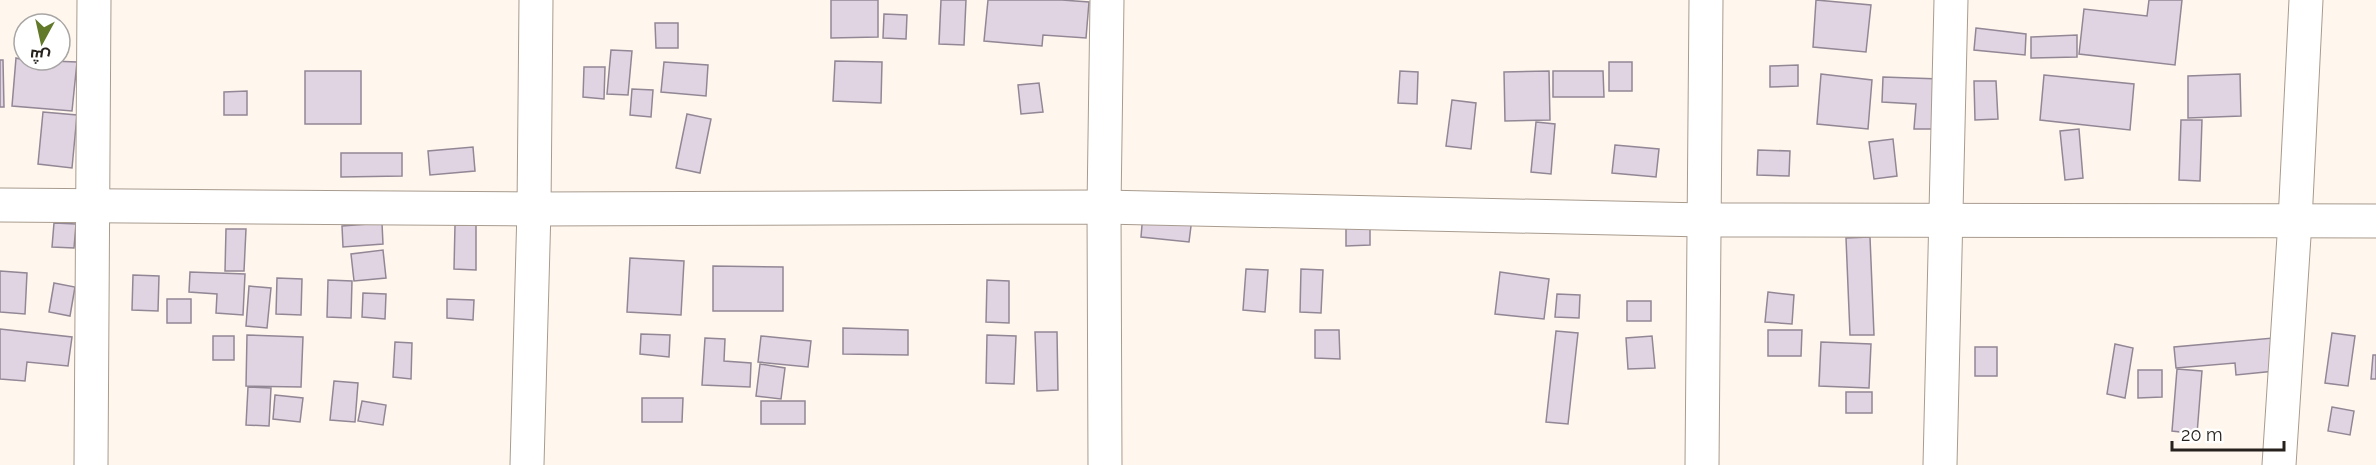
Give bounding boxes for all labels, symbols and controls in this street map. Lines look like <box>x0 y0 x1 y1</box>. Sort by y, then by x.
north arrow <box>12 12 72 72</box>
text: ش <box>28 46 51 67</box>
scale bar <box>2172 414 2284 452</box>
text: 20 m <box>2181 424 2223 445</box>

